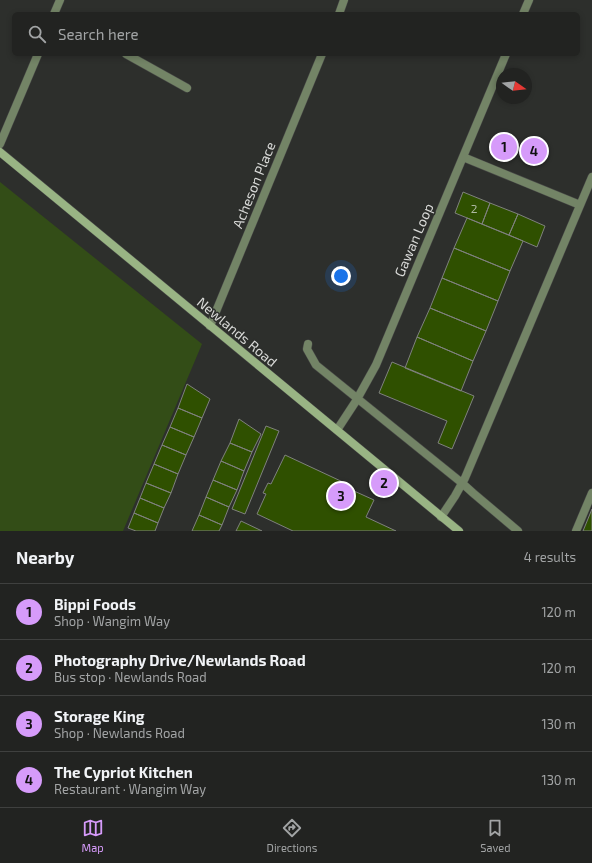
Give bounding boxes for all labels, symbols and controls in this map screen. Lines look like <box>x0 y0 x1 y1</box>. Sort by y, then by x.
search box <box>12 12 580 56</box>
icon: search <box>26 23 48 45</box>
text: Search here <box>58 25 139 43</box>
north arrow <box>496 68 532 104</box>
pin: 1 <box>491 132 517 162</box>
pin: 4 <box>521 136 547 166</box>
street label: Acheson Place <box>228 139 279 231</box>
street label: Gawan Loop <box>390 201 437 279</box>
house number: 2 <box>471 201 478 215</box>
your location <box>331 266 351 286</box>
street label: Newlands Road <box>194 293 281 370</box>
pin: 2 <box>371 468 397 498</box>
pin: 3 <box>328 481 354 511</box>
text: Nearby <box>16 547 74 567</box>
text: 4 results <box>524 549 576 565</box>
text: Bippi Foods <box>54 595 136 613</box>
text: 1 <box>26 604 32 620</box>
text: 120 m <box>541 604 576 620</box>
text: Shop · Wangim Way <box>54 613 170 629</box>
text: Photography Drive/Newlands Road <box>54 651 306 669</box>
text: 2 <box>25 660 33 676</box>
text: 120 m <box>541 660 576 676</box>
text: Bus stop · Newlands Road <box>54 669 207 685</box>
text: Storage King <box>54 707 144 725</box>
text: 3 <box>25 716 33 732</box>
text: 130 m <box>541 716 576 732</box>
text: Shop · Newlands Road <box>54 725 185 741</box>
text: The Cypriot Kitchen <box>54 763 193 781</box>
text: 4 <box>25 772 33 788</box>
text: 130 m <box>541 772 576 788</box>
text: Restaurant · Wangim Way <box>54 781 206 797</box>
tab: Map <box>82 817 104 854</box>
tab: Directions <box>267 817 317 854</box>
tab: Saved <box>480 817 511 854</box>

